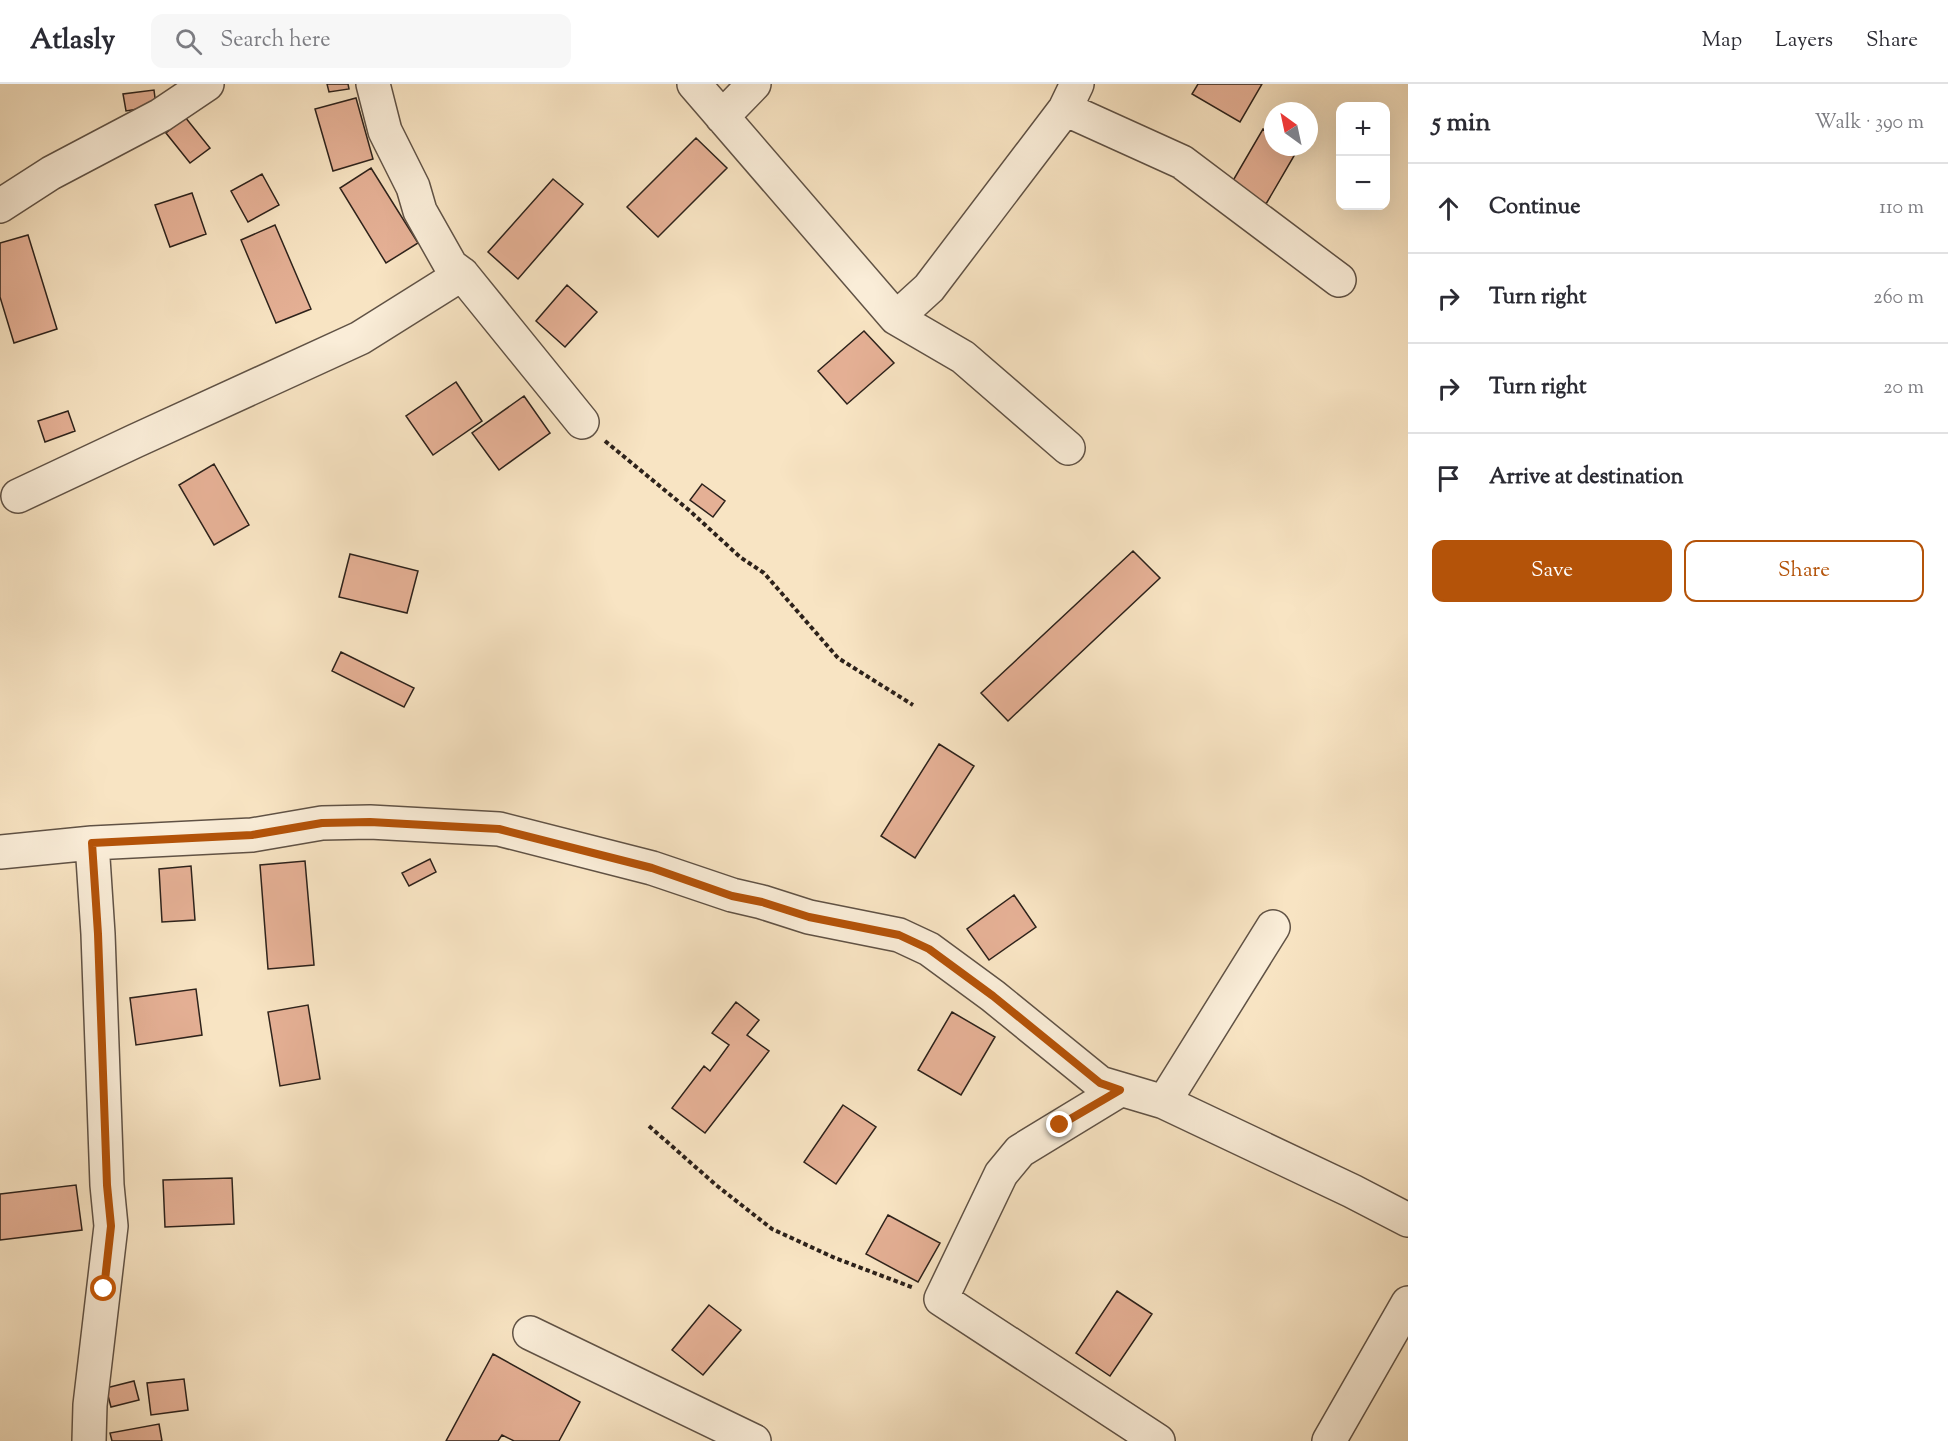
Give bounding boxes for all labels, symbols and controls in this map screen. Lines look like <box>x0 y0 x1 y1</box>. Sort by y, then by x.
search box <box>151 14 571 68</box>
text: Atlasly <box>30 21 115 61</box>
icon: search <box>172 25 205 58</box>
text: Search here <box>220 25 331 57</box>
text: Map <box>1702 26 1742 56</box>
text: Layers <box>1775 26 1833 56</box>
text: Share <box>1866 26 1918 56</box>
north arrow <box>1264 102 1318 156</box>
map controls <box>1336 102 1390 210</box>
button: + <box>1336 102 1390 156</box>
text: 5 min <box>1432 105 1491 142</box>
text: Walk · 390 m <box>1815 109 1924 138</box>
button: − <box>1336 156 1390 210</box>
icon: ahead <box>1432 192 1465 225</box>
text: Continue <box>1489 192 1580 224</box>
text: 110 m <box>1879 194 1924 223</box>
icon: right <box>1432 282 1465 315</box>
text: Turn right <box>1489 282 1586 314</box>
text: 260 m <box>1873 284 1924 313</box>
icon: right <box>1432 372 1465 405</box>
text: Turn right <box>1489 372 1586 404</box>
text: 20 m <box>1883 374 1924 403</box>
icon: arrive <box>1432 462 1465 495</box>
text: Arrive at destination <box>1489 462 1684 494</box>
button: Save <box>1432 540 1672 602</box>
button: Share <box>1684 540 1924 602</box>
route end <box>1046 1111 1072 1137</box>
route start <box>90 1275 116 1301</box>

